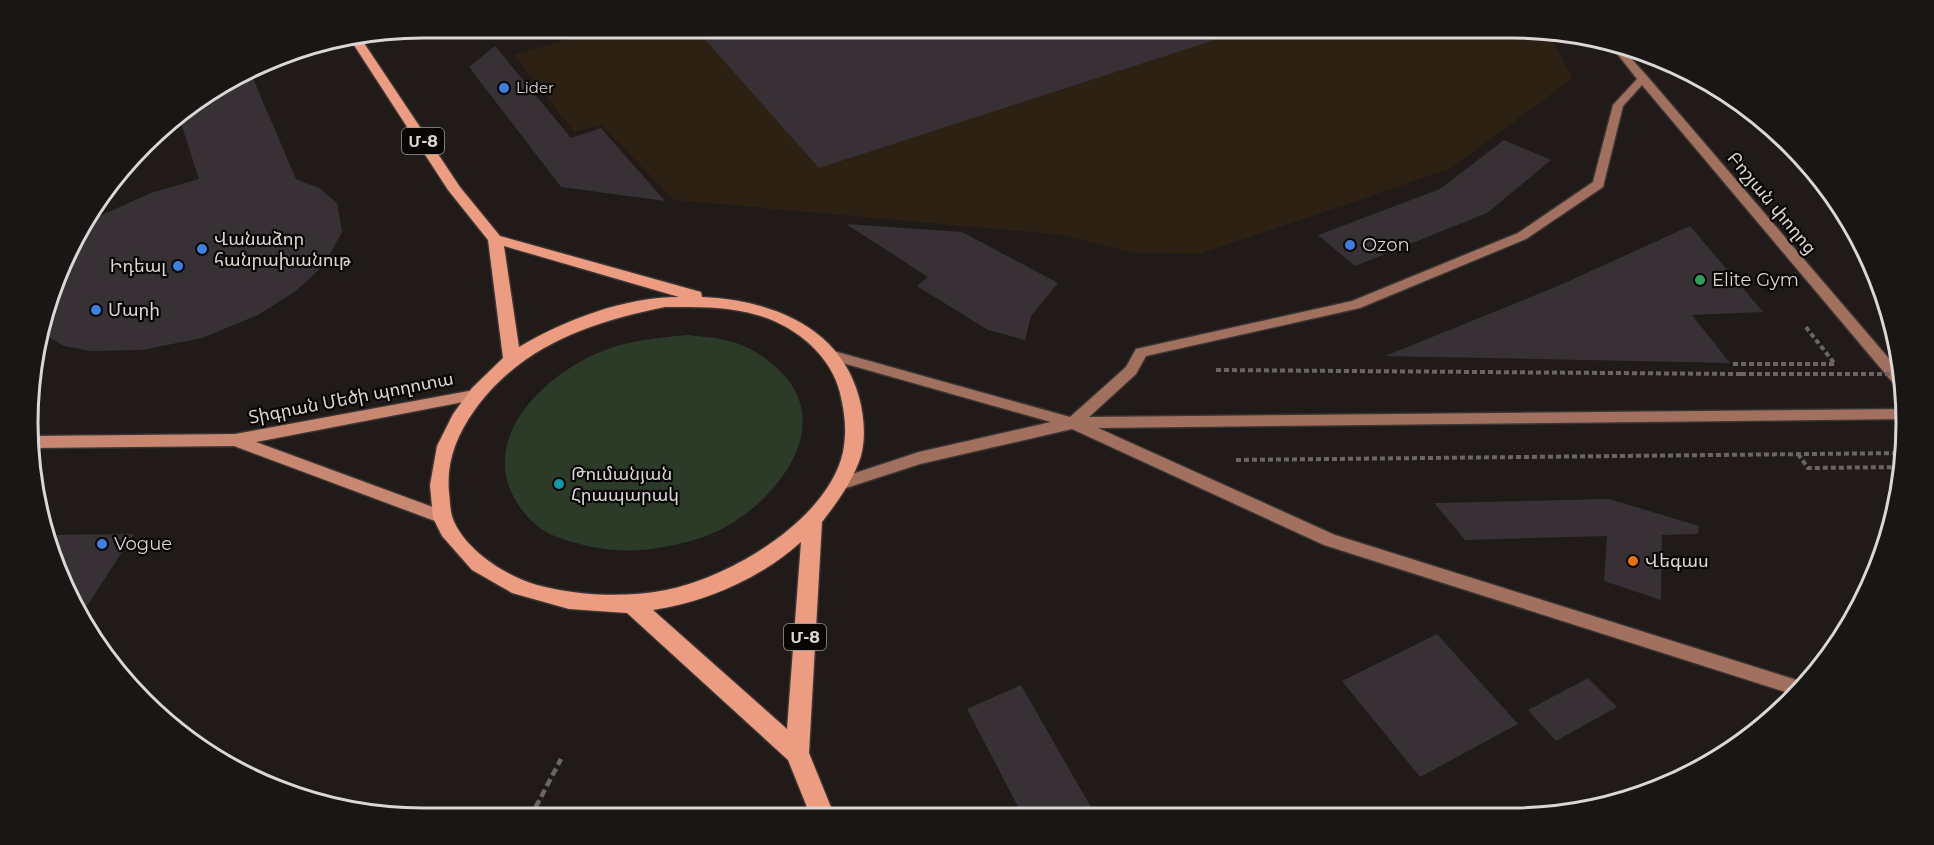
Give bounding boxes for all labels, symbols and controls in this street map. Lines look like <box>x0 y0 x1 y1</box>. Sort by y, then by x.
place label: Lider <box>516 78 554 97</box>
marker: Lider <box>497 81 511 95</box>
road number: Մ-8 <box>402 128 444 154</box>
street label: Բոշյան փողոց <box>1723 147 1821 259</box>
place label: Վանաձոր հանրախանութ <box>214 228 352 271</box>
place label: Ozon <box>1362 234 1410 256</box>
marker: Ozon <box>1343 238 1357 252</box>
marker: Վանաձոր հանրախանութ <box>195 242 209 256</box>
place label: Իդեալ <box>110 255 167 277</box>
marker: Իդեալ <box>171 259 185 273</box>
place label: Elite Gym <box>1712 269 1799 291</box>
marker: Elite Gym <box>1693 273 1707 287</box>
place label: Մարի <box>108 299 160 321</box>
marker: Մարի <box>89 303 103 317</box>
street label: Տիգրան Մեծի պողոտա <box>247 367 455 429</box>
place label: Թումանյան Հրապարակ <box>571 463 679 506</box>
marker: Թումանյան Հրապարակ <box>552 477 566 491</box>
place label: Vogue <box>114 533 172 555</box>
marker: Vogue <box>95 537 109 551</box>
place label: Վեգաս <box>1645 550 1709 572</box>
marker: Վեգաս <box>1626 554 1640 568</box>
road number: Մ-8 <box>784 624 826 650</box>

